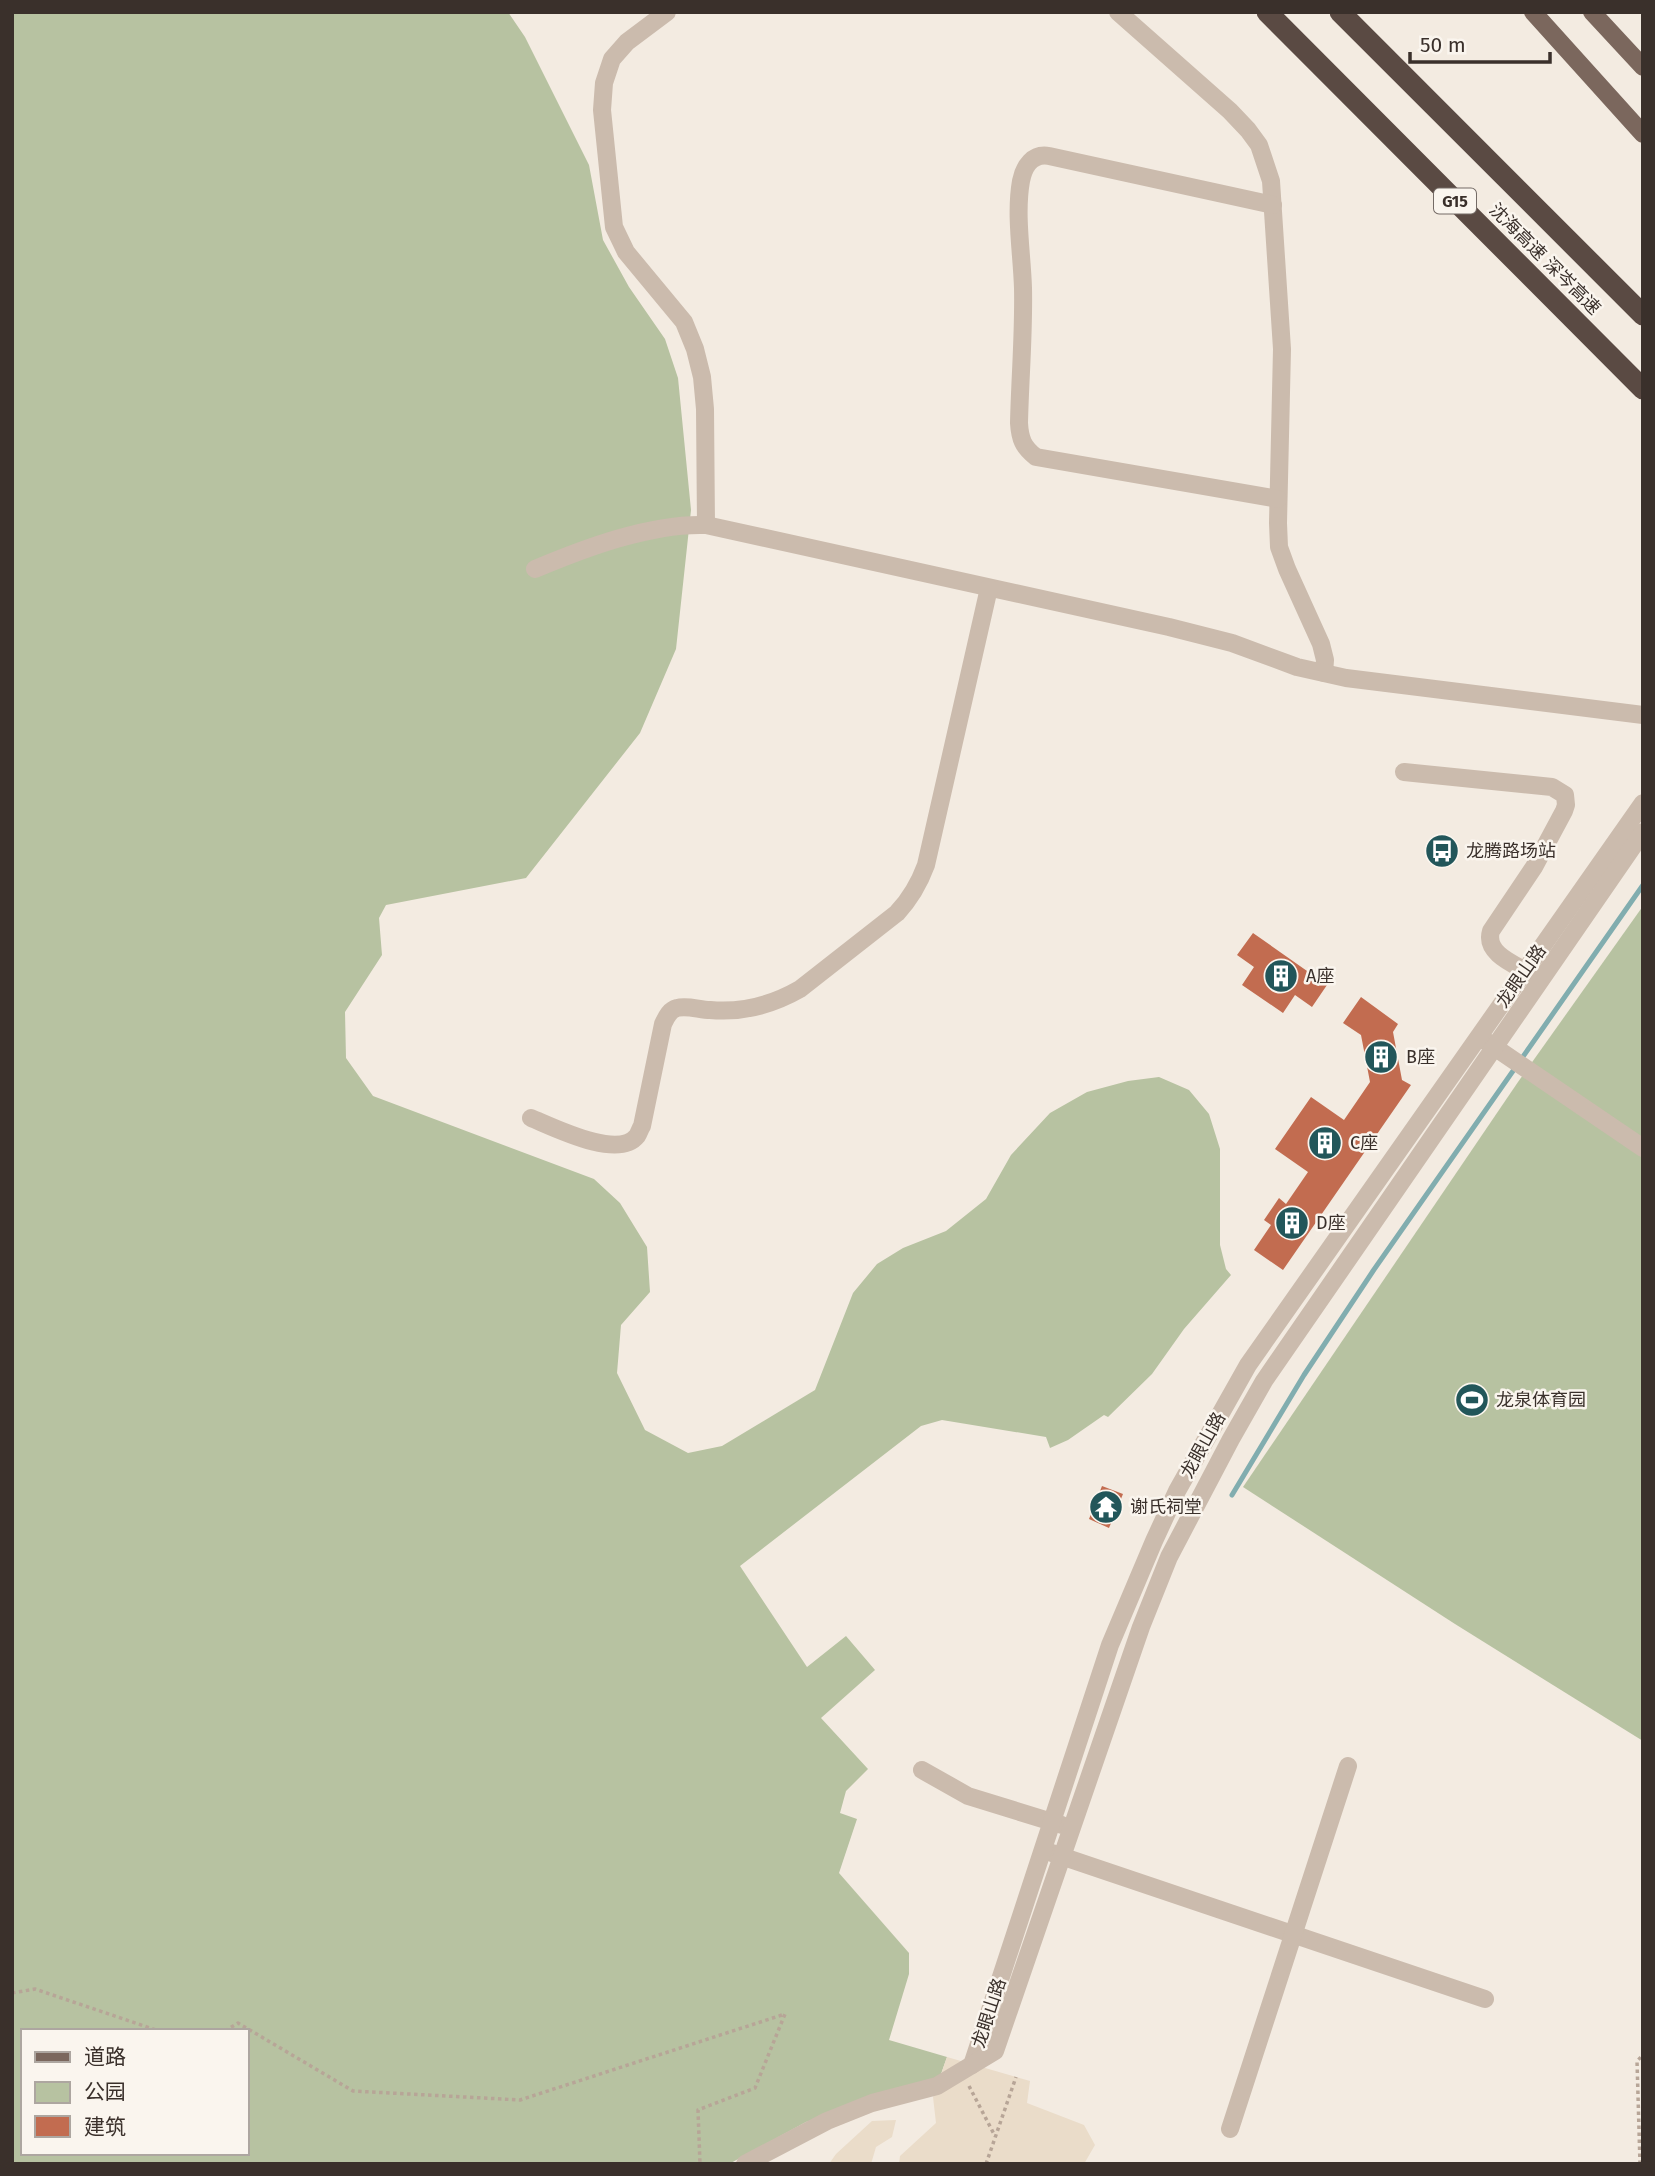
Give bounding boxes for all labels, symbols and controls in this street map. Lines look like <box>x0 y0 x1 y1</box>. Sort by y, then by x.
scale bar <box>1410 21 1550 65</box>
text: 50 m <box>1420 32 1466 58</box>
road number: G15 <box>1434 188 1476 214</box>
street label: 沈海高速 深岑高速 <box>1485 199 1605 319</box>
bus stop icon: 龙腾路场站 <box>1423 832 1461 870</box>
place label: 龙腾路场站 <box>1466 840 1556 862</box>
street label: 龙眼山路 <box>1491 940 1551 1012</box>
building icon: A座 <box>1262 957 1300 995</box>
place label: A座 <box>1306 965 1334 987</box>
building icon: B座 <box>1362 1038 1400 1076</box>
place label: B座 <box>1406 1046 1435 1068</box>
building icon: C座 <box>1306 1124 1344 1162</box>
place label: C座 <box>1350 1132 1378 1154</box>
building icon: D座 <box>1273 1204 1311 1242</box>
place label: D座 <box>1316 1212 1346 1234</box>
sports icon: 龙泉体育园 <box>1453 1381 1491 1419</box>
place label: 龙泉体育园 <box>1496 1389 1586 1411</box>
street label: 龙眼山路 <box>1176 1408 1230 1482</box>
temple icon: 谢氏祠堂 <box>1087 1488 1125 1526</box>
place label: 谢氏祠堂 <box>1130 1496 1202 1518</box>
street label: 龙眼山路 <box>967 1975 1011 2051</box>
legend <box>21 2029 248 2155</box>
text: 道路 <box>84 2044 126 2070</box>
text: 公园 <box>84 2079 126 2105</box>
text: 建筑 <box>84 2114 126 2140</box>

